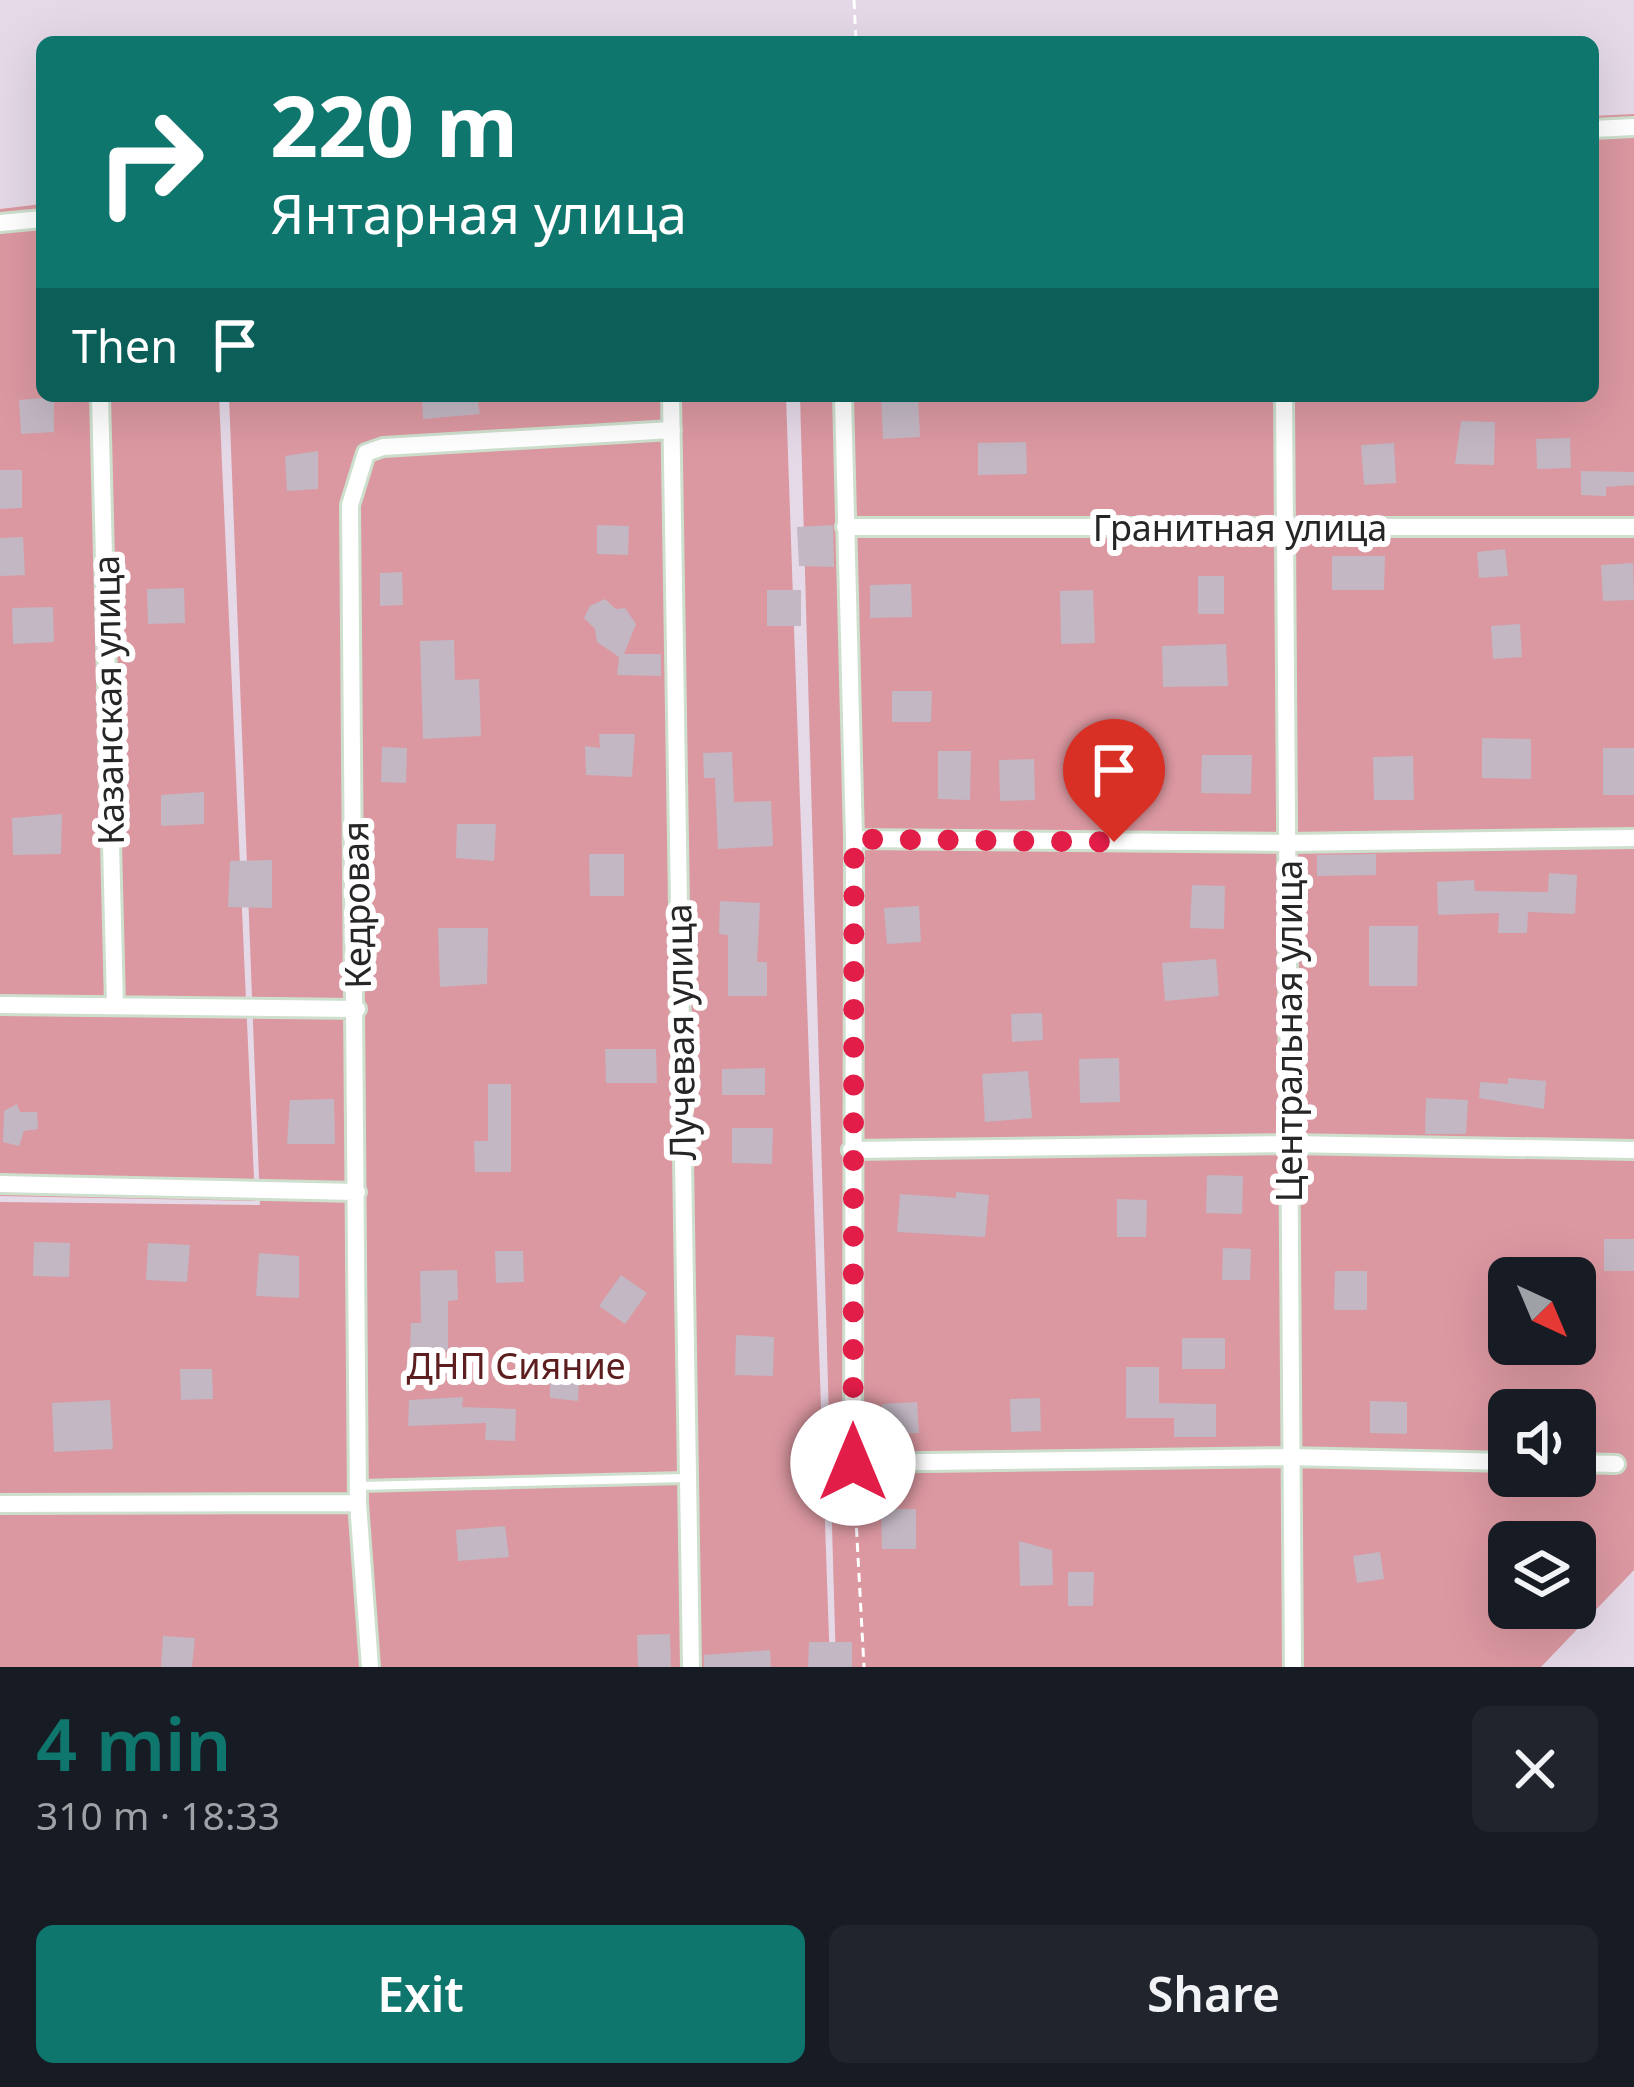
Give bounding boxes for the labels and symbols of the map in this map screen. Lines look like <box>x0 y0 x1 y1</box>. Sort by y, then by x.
street label: Гранитная улица <box>1093 503 1387 552</box>
street label: Казанская улица <box>81 554 135 846</box>
pin <box>1063 719 1165 842</box>
street label: Кедровая <box>330 821 382 989</box>
street label: Центральная улица <box>1264 860 1313 1202</box>
street label: Лучевая улица <box>653 903 707 1161</box>
north arrow <box>1488 1257 1596 1365</box>
park label: ДНП Сияние <box>406 1341 626 1390</box>
position arrow <box>790 1400 916 1526</box>

